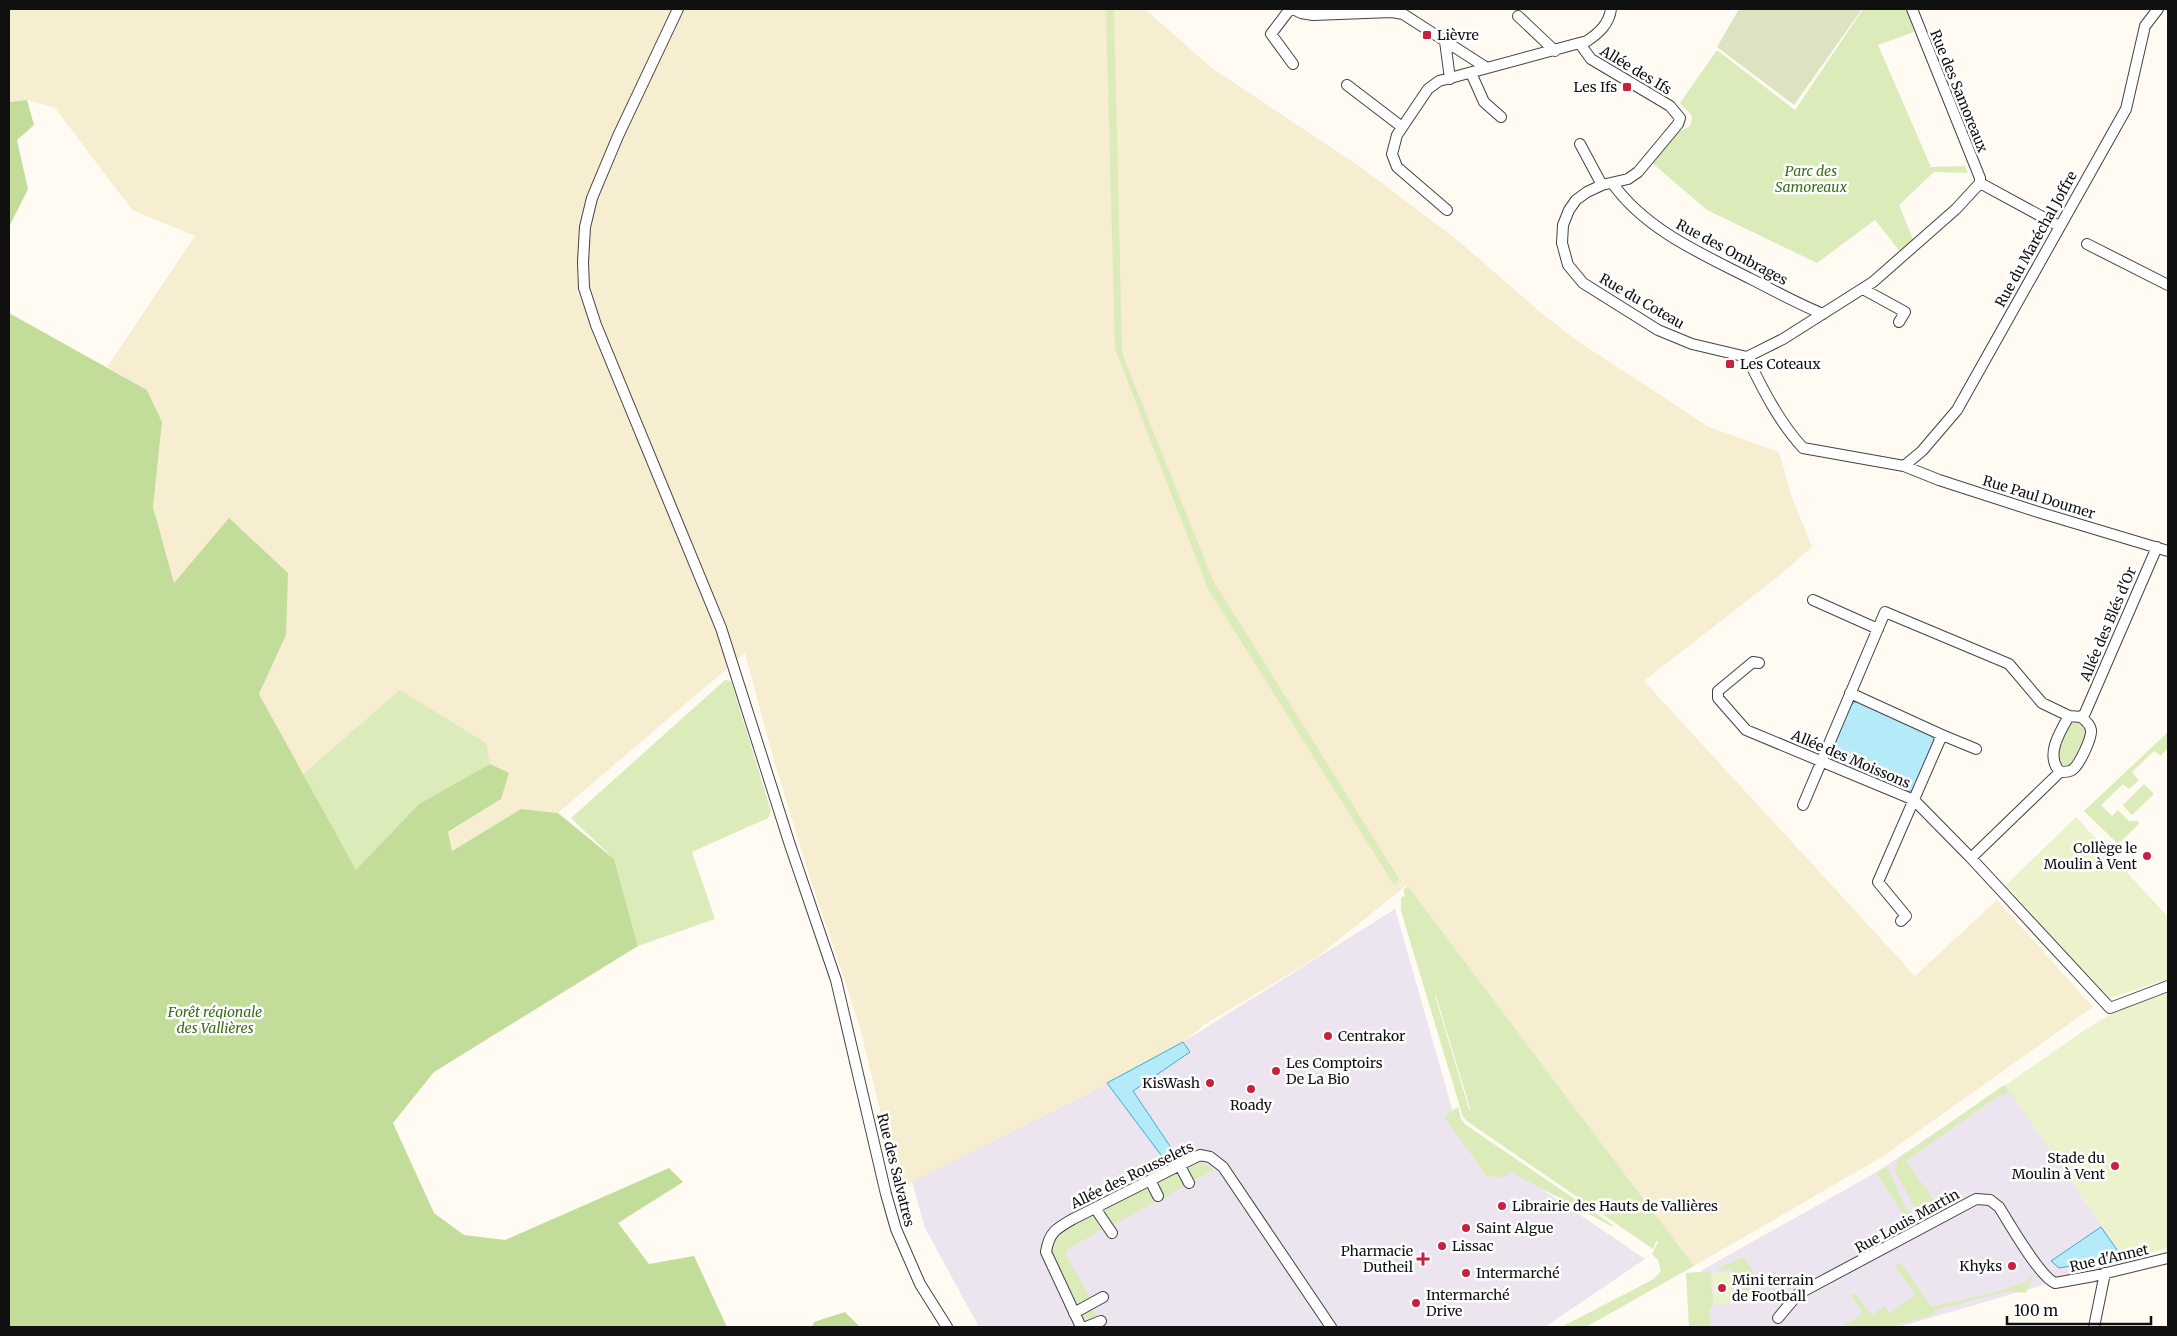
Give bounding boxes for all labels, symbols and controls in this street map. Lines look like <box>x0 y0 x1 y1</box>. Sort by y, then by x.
place label: Lièvre <box>1437 26 1479 44</box>
street label: Rue des Samoreaux <box>1926 27 1992 156</box>
marker: Lièvre <box>1421 29 1433 41</box>
street label: Allée des Ifs <box>1596 41 1675 98</box>
place label: Les Ifs <box>1573 78 1617 96</box>
marker: Les Ifs <box>1621 81 1633 93</box>
park label: Parc des Samoreaux <box>1775 162 1848 196</box>
street label: Rue du Maréchal Joffre <box>1991 168 2081 310</box>
street label: Rue des Ombrages <box>1673 215 1791 289</box>
street label: Rue du Coteau <box>1596 269 1688 333</box>
place label: Les Coteaux <box>1740 355 1821 373</box>
marker: Les Coteaux <box>1724 358 1736 370</box>
street label: Rue Paul Doumer <box>1981 471 2097 523</box>
street label: Allée des Blés d'Or <box>2075 564 2140 685</box>
street label: Allée des Moissons <box>1788 725 1913 792</box>
place label: Collège le Moulin à Vent <box>2044 839 2138 873</box>
marker: Collège le Moulin à Vent <box>2141 850 2153 862</box>
park label: Forêt régionale des Vallières <box>167 1003 262 1037</box>
place label: Centrakor <box>1338 1027 1405 1045</box>
marker: Centrakor <box>1322 1030 1334 1042</box>
place label: Les Comptoirs De La Bio <box>1286 1054 1383 1088</box>
marker: Les Comptoirs De La Bio <box>1270 1065 1282 1077</box>
place label: KisWash <box>1142 1074 1200 1092</box>
marker: KisWash <box>1204 1077 1216 1089</box>
marker: Roady <box>1245 1083 1257 1095</box>
place label: Roady <box>1230 1096 1273 1114</box>
street label: Rue des Salvatres <box>873 1111 919 1229</box>
street label: Allée des Rousselets <box>1067 1137 1197 1213</box>
place label: Stade du Moulin à Vent <box>2012 1149 2106 1183</box>
marker: Stade du Moulin à Vent <box>2109 1160 2121 1172</box>
street label: Rue Louis Martin <box>1852 1185 1962 1257</box>
place label: Librairie des Hauts de Vallières <box>1512 1197 1718 1215</box>
marker: Librairie des Hauts de Vallières <box>1496 1200 1508 1212</box>
place label: Saint Algue <box>1476 1219 1553 1237</box>
marker: Saint Algue <box>1460 1222 1472 1234</box>
place label: Lissac <box>1452 1237 1494 1255</box>
marker: Lissac <box>1436 1240 1448 1252</box>
street label: Rue d'Annet <box>2068 1240 2151 1276</box>
place label: Pharmacie Dutheil <box>1341 1242 1414 1276</box>
marker: Pharmacie Dutheil <box>1417 1253 1429 1265</box>
place label: Khyks <box>1959 1257 2002 1275</box>
marker: Khyks <box>2006 1260 2018 1272</box>
place label: Intermarché <box>1476 1264 1560 1282</box>
marker: Intermarché <box>1460 1267 1472 1279</box>
place label: Mini terrain de Football <box>1732 1271 1814 1305</box>
marker: Mini terrain de Football <box>1716 1282 1728 1294</box>
place label: Intermarché Drive <box>1426 1286 1510 1320</box>
scale bar <box>2007 1294 2151 1326</box>
marker: Intermarché Drive <box>1410 1297 1422 1309</box>
text: 100 m <box>2014 1301 2058 1320</box>

